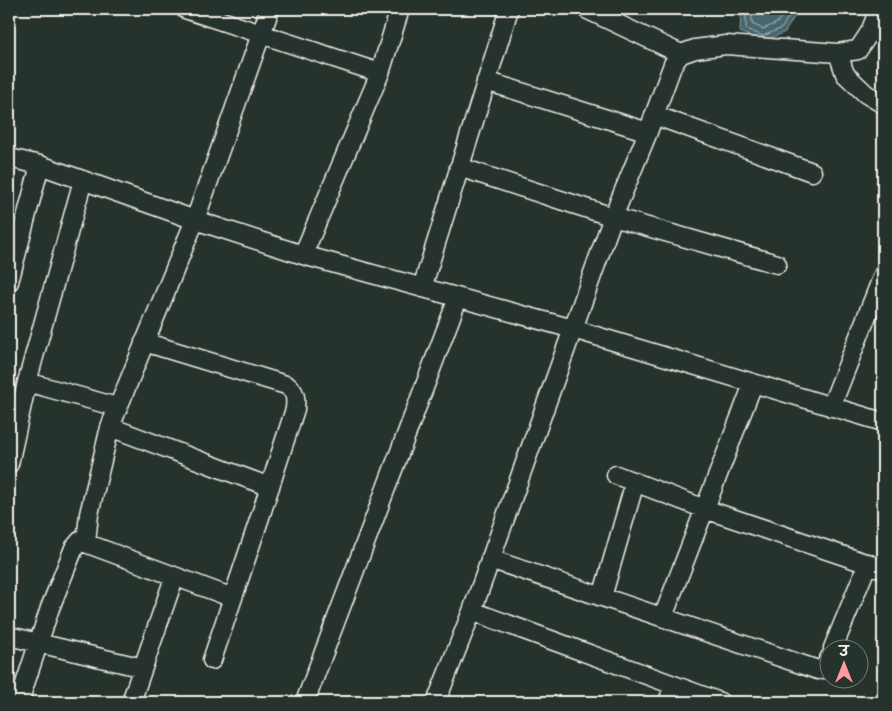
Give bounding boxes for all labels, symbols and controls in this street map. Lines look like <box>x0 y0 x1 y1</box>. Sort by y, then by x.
north arrow <box>820 638 870 688</box>
text: उ <box>837 643 850 660</box>

